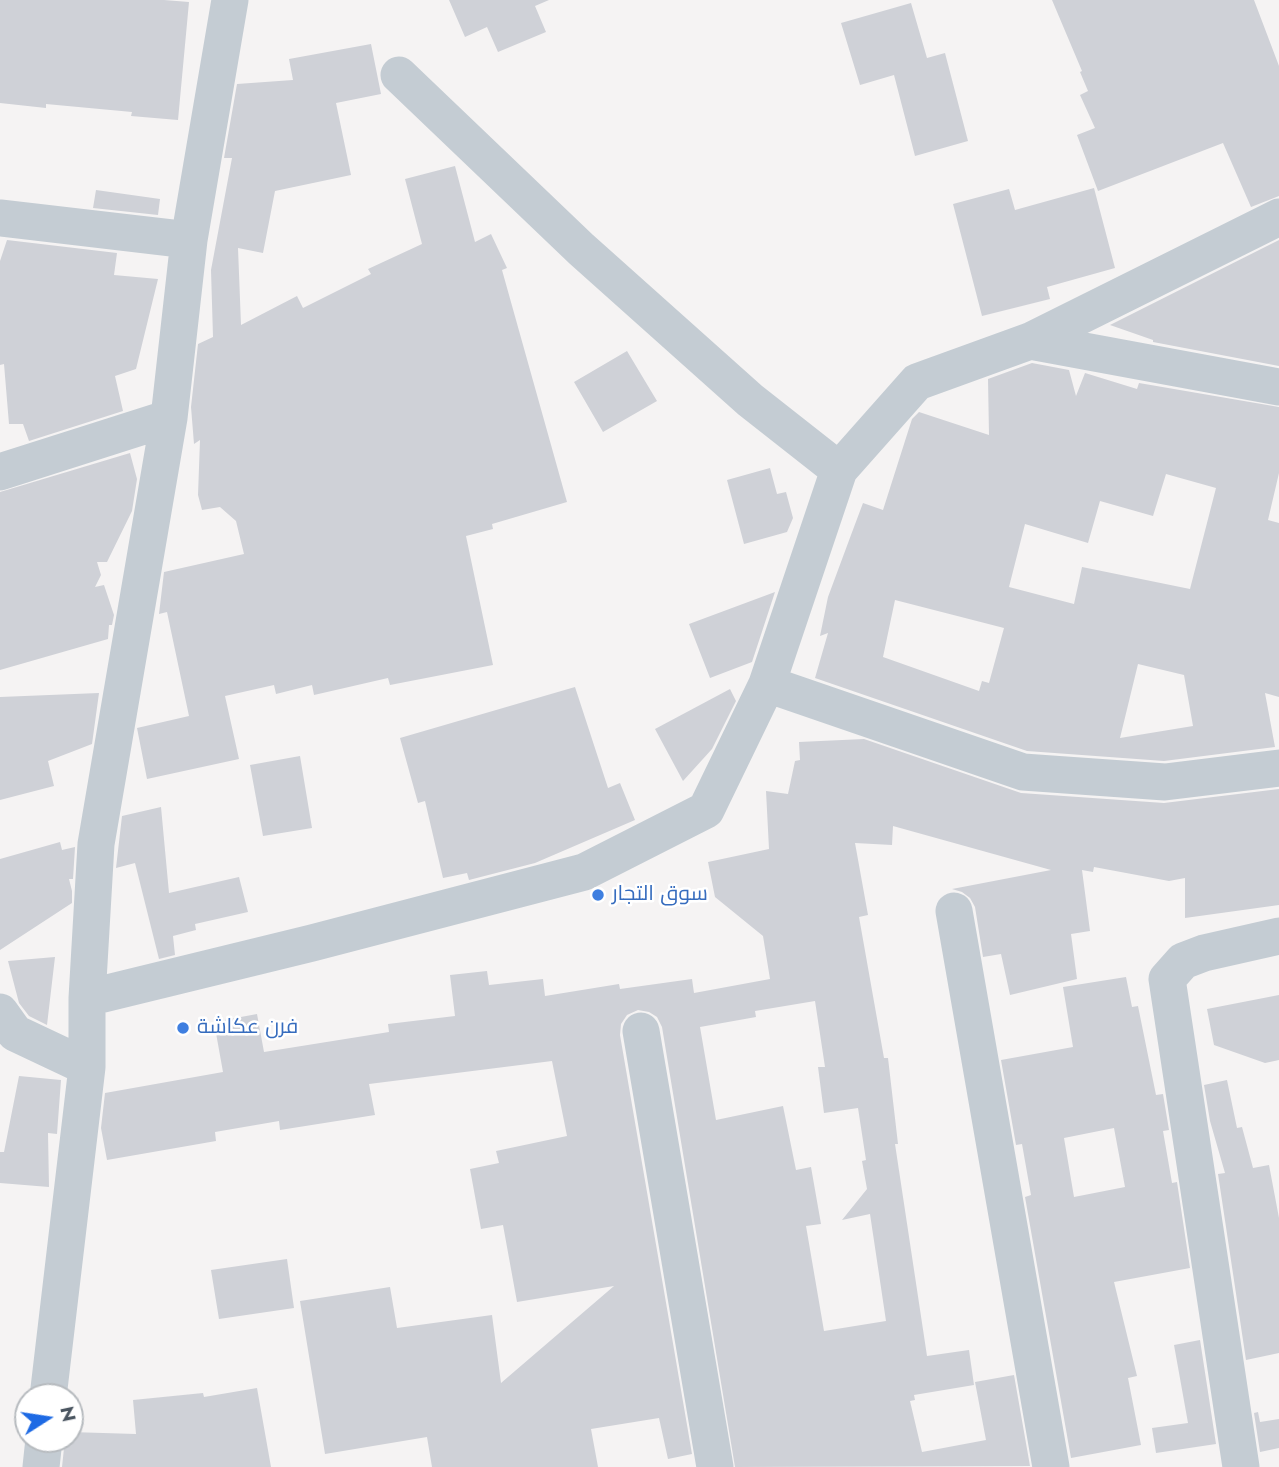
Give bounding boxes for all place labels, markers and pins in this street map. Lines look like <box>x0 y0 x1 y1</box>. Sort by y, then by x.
place label: سوق التجار <box>612 882 708 908</box>
marker: سوق التجار <box>590 887 606 903</box>
place label: فرن عكاشة <box>197 1015 298 1041</box>
marker: فرن عكاشة <box>175 1020 191 1036</box>

